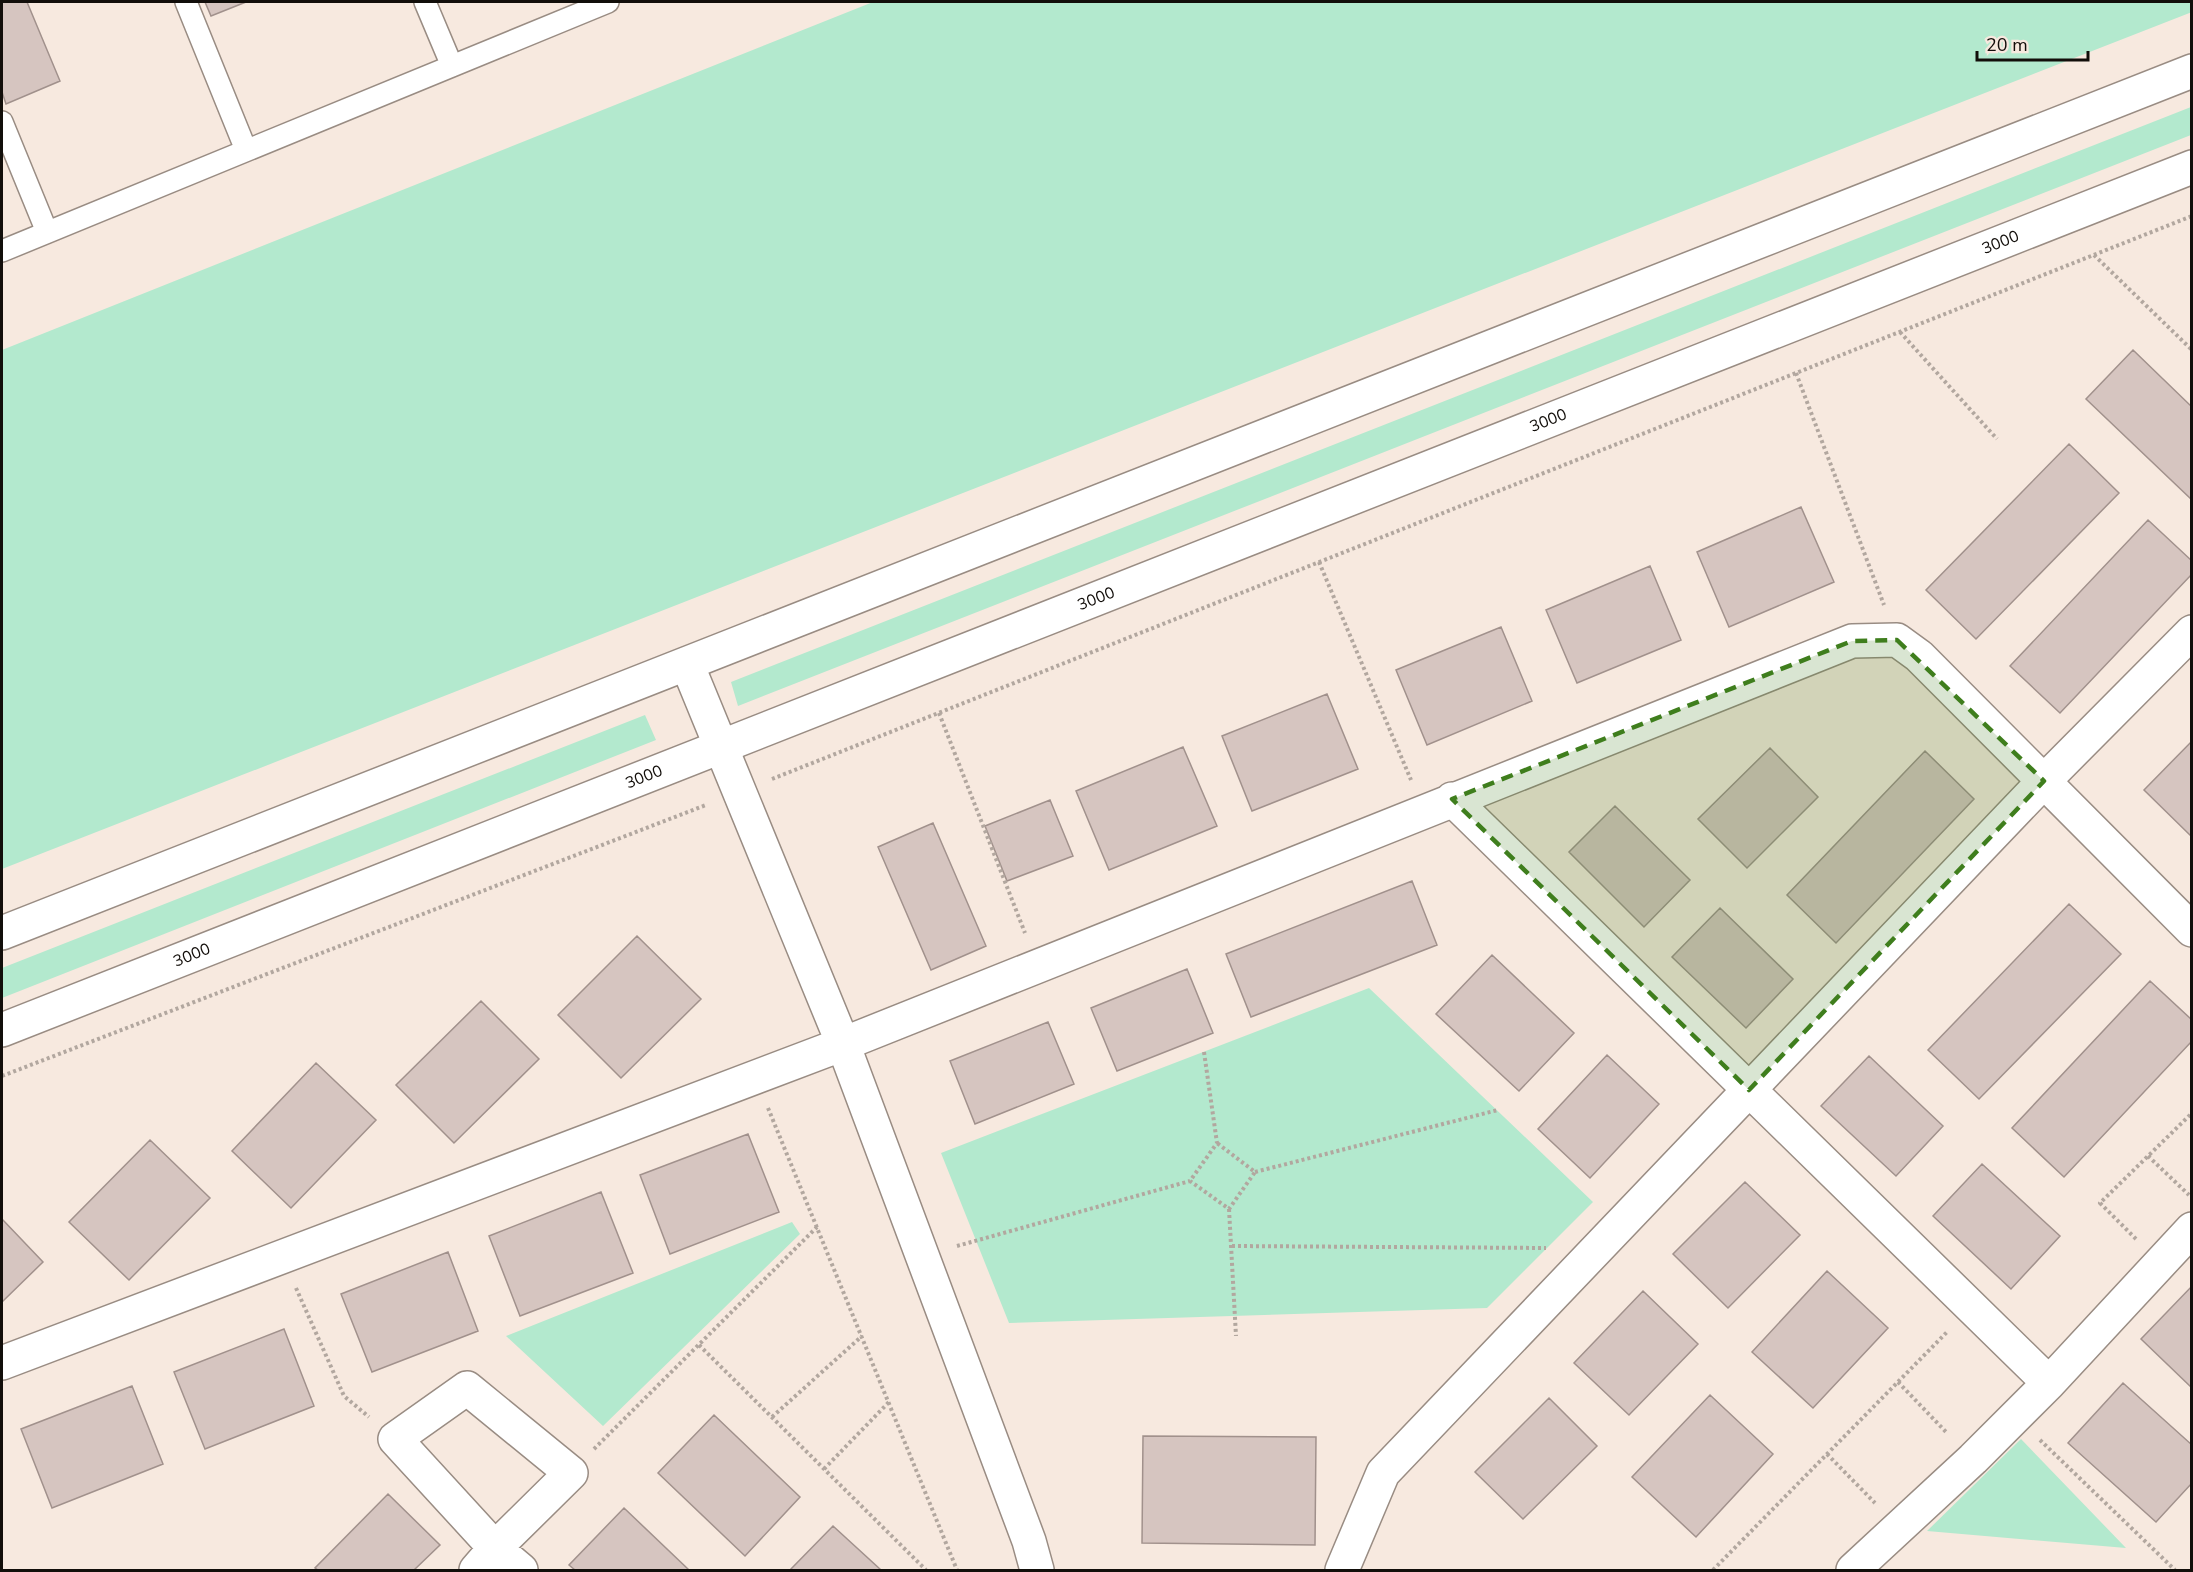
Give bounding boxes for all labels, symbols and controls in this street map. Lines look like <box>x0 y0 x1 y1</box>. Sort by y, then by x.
scale bar <box>1977 24 2088 62</box>
text: 20 m <box>1986 33 2028 57</box>
street label: 3000 <box>1979 225 2022 260</box>
street label: 3000 <box>1526 403 1570 438</box>
street label: 3000 <box>1074 582 1118 616</box>
street label: 3000 <box>622 760 666 794</box>
street label: 3000 <box>170 938 214 972</box>

